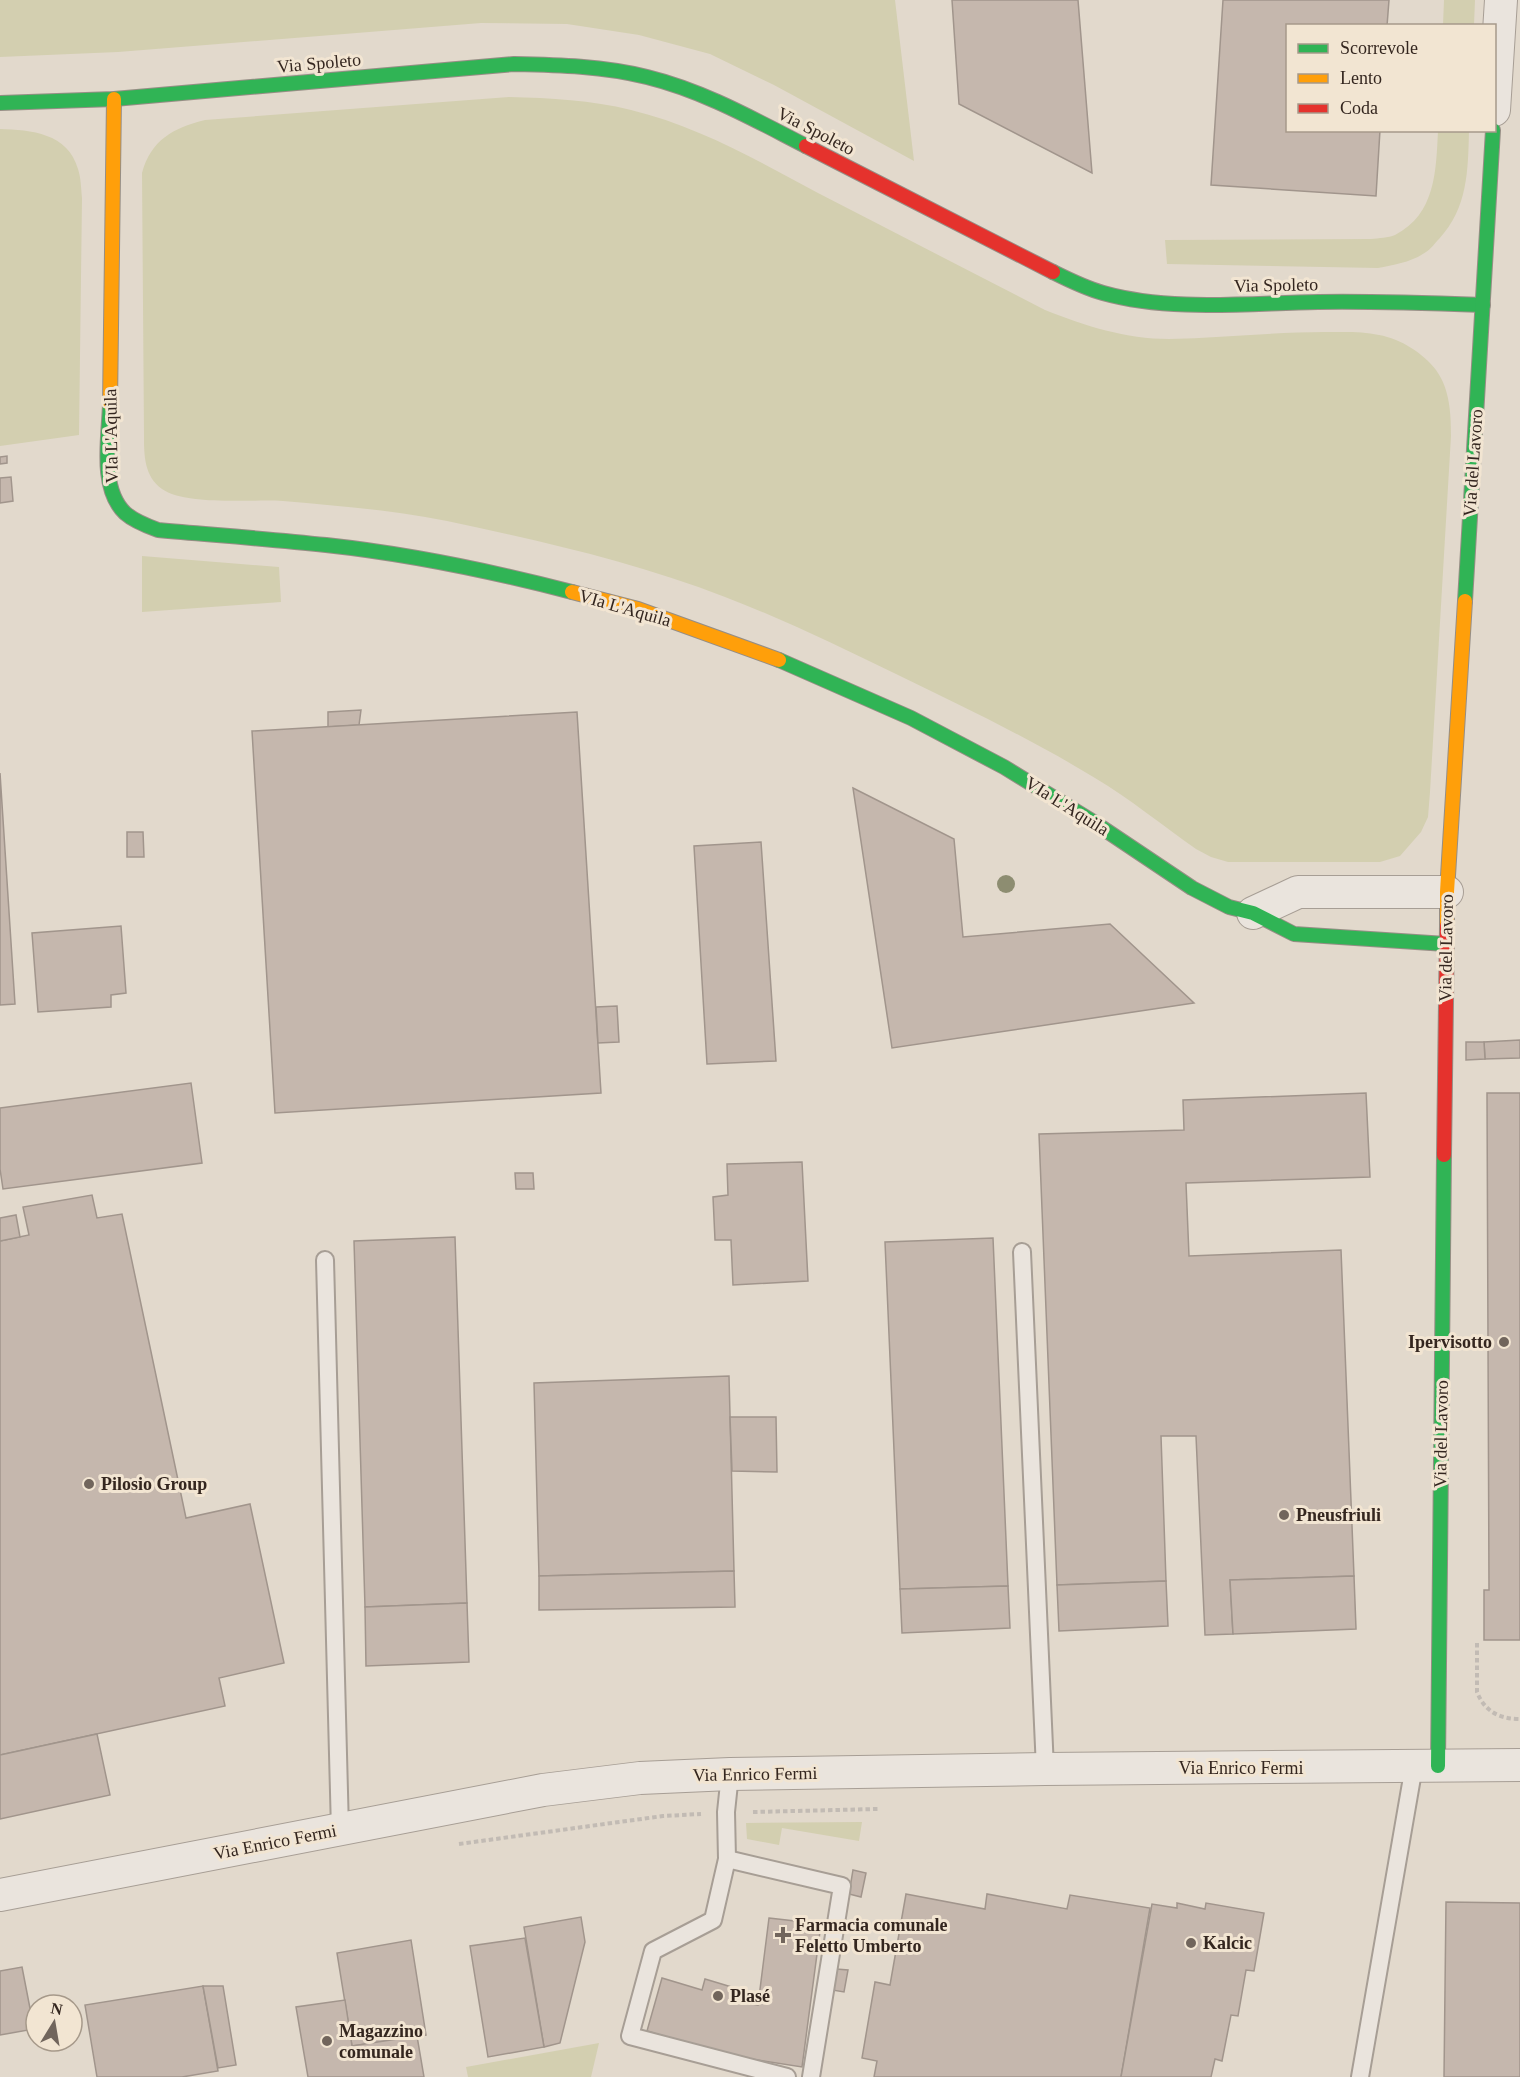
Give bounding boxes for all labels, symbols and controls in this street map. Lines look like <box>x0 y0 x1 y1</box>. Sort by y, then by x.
legend <box>1286 24 1496 132</box>
text: Scorrevole <box>1340 38 1418 58</box>
street label: Via Spoleto <box>276 49 362 77</box>
text: Lento <box>1340 68 1382 88</box>
text: Coda <box>1340 98 1378 118</box>
street label: Via Spoleto <box>774 103 858 159</box>
street label: Via Spoleto <box>1234 274 1318 296</box>
street label: VIa L'Aquila <box>100 388 122 484</box>
street label: Via del Lavoro <box>1459 408 1487 518</box>
street label: VIa L'Aquila <box>577 585 673 631</box>
street label: VIa L'Aquila <box>1022 772 1112 840</box>
street label: Via del Lavoro <box>1435 894 1457 1002</box>
place label: Ipervisotto <box>1408 1332 1492 1352</box>
marker: Ipervisotto <box>1497 1335 1511 1349</box>
street label: Via del Lavoro <box>1430 1380 1452 1488</box>
place label: Pilosio Group <box>101 1474 207 1494</box>
marker: Pilosio Group <box>82 1477 96 1491</box>
place label: Pneusfriuli <box>1296 1505 1381 1525</box>
marker: Pneusfriuli <box>1277 1508 1291 1522</box>
street label: Via Enrico Fermi <box>1179 1758 1303 1778</box>
street label: Via Enrico Fermi <box>692 1763 818 1785</box>
street label: Via Enrico Fermi <box>212 1820 338 1864</box>
place label: Farmacia comunale Feletto Umberto <box>795 1915 947 1956</box>
marker: Farmacia comunale Feletto Umberto <box>776 1928 790 1942</box>
place label: Kalcic <box>1203 1933 1252 1953</box>
marker: Kalcic <box>1184 1936 1198 1950</box>
place label: Plasé <box>730 1986 770 2006</box>
marker: Plasé <box>711 1989 725 2003</box>
north arrow <box>24 1993 84 2053</box>
text: N <box>49 1999 64 2018</box>
place label: Magazzino comunale <box>339 2021 423 2062</box>
marker: Magazzino comunale <box>320 2034 334 2048</box>

